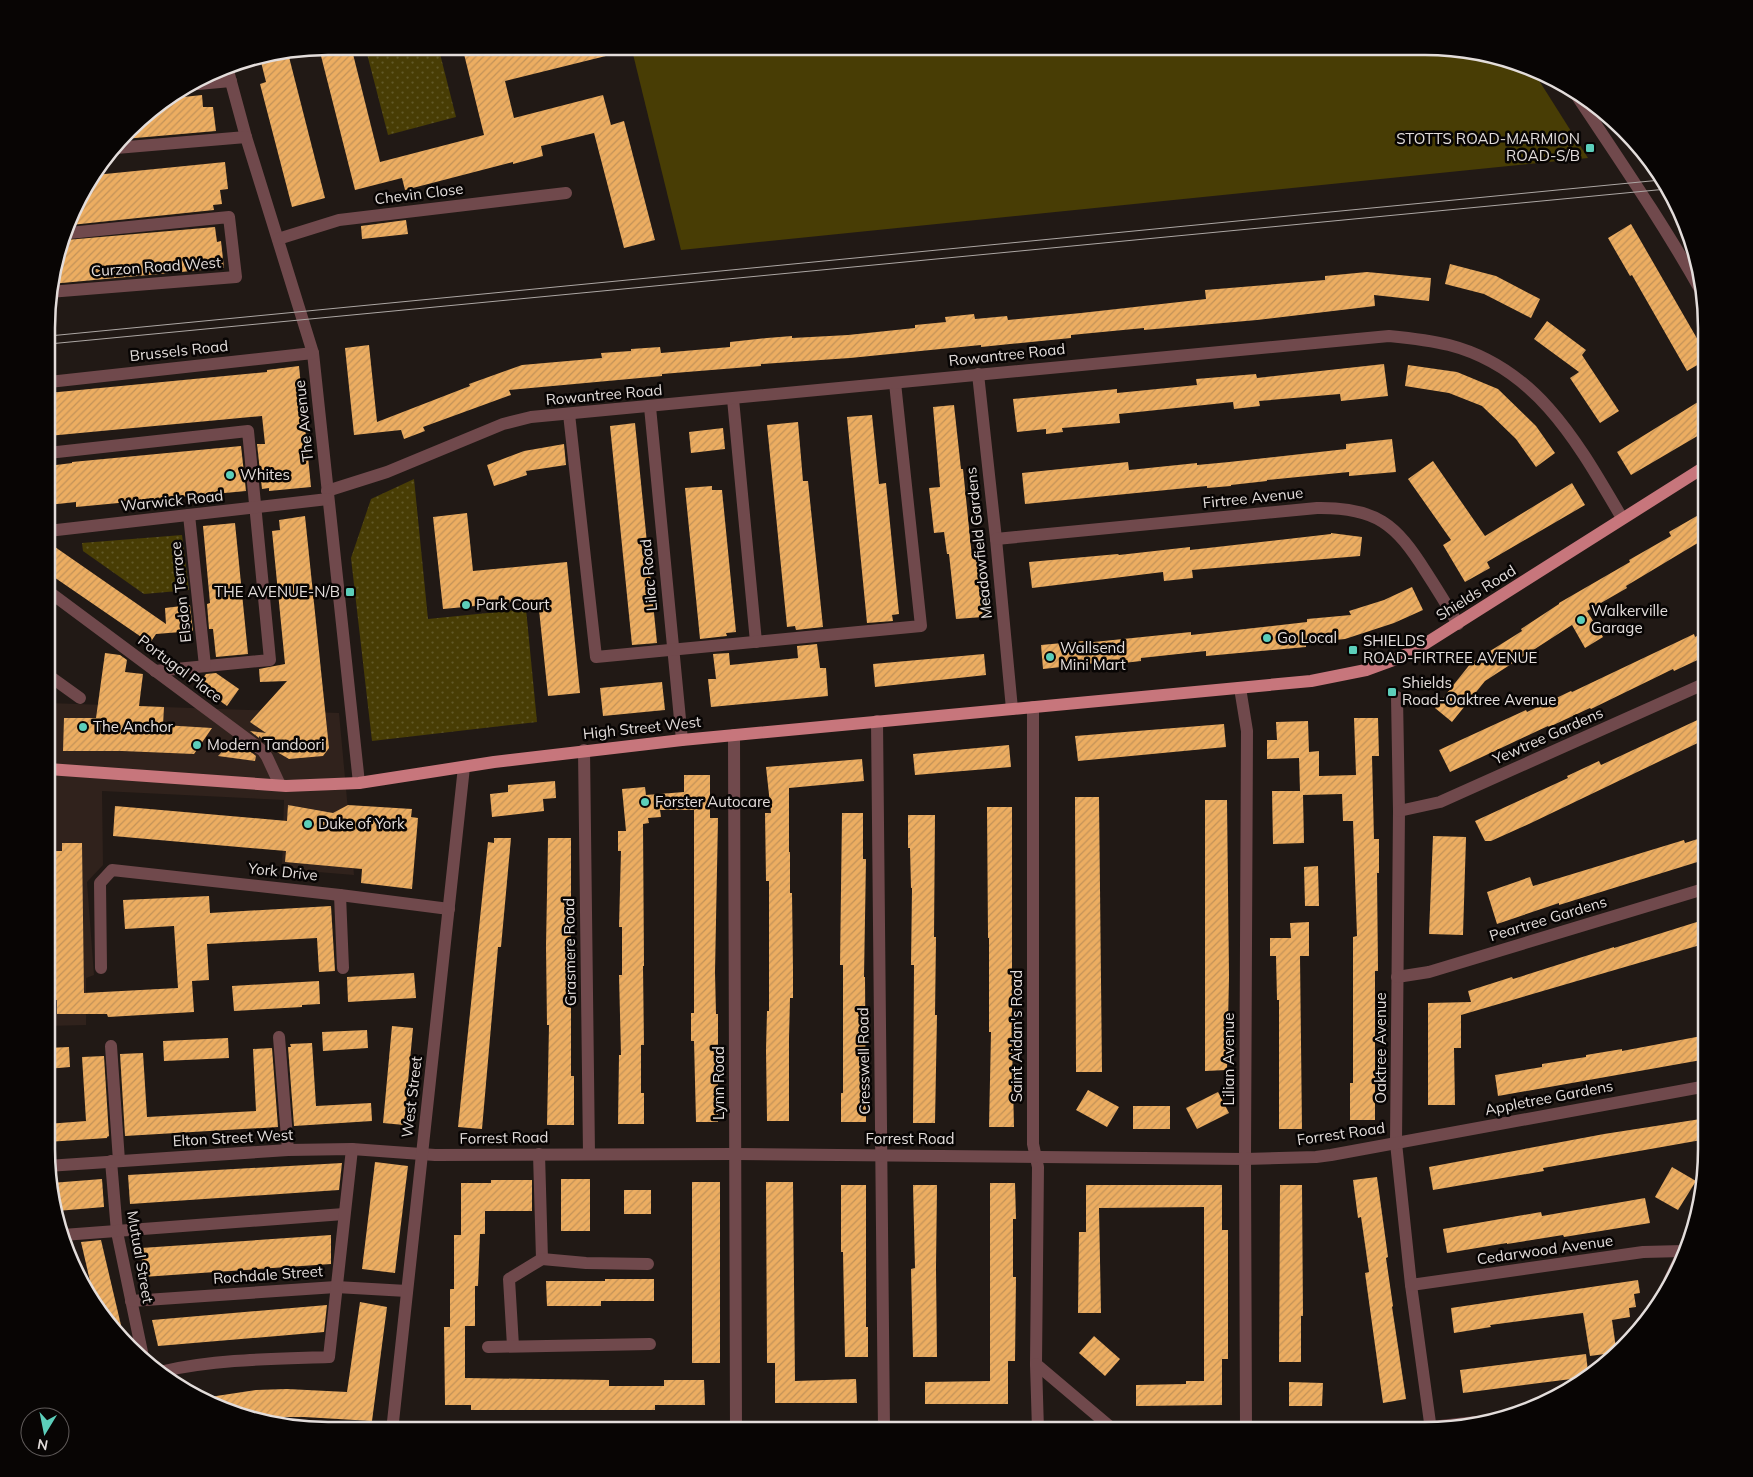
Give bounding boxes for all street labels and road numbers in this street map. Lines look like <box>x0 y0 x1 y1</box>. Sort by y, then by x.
street label: Chevin Close <box>373 179 464 208</box>
street label: Curzon Road West <box>90 252 222 281</box>
street label: Brussels Road <box>129 336 229 365</box>
street label: Rowantree Road <box>948 339 1066 370</box>
street label: The Avenue <box>290 379 317 463</box>
street label: Rowantree Road <box>545 380 663 409</box>
street label: Meadowfield Gardens <box>961 466 996 620</box>
street label: Firtree Avenue <box>1202 483 1304 512</box>
street label: Warwick Road <box>120 486 224 515</box>
street label: Lilac Road <box>636 538 661 612</box>
street label: Elsdon Terrace <box>166 541 195 643</box>
street label: Shields Road <box>1432 561 1519 625</box>
street label: Portugal Place <box>134 631 226 707</box>
street label: Yewtree Gardens <box>1489 703 1606 769</box>
street label: High Street West <box>582 712 702 743</box>
street label: York Drive <box>246 858 319 885</box>
street label: Peartree Gardens <box>1487 892 1609 945</box>
street label: Grasmere Road <box>559 898 580 1006</box>
street label: Saint Aidan's Road <box>1007 970 1026 1102</box>
street label: Oaktree Avenue <box>1371 992 1390 1104</box>
street label: Cresswell Road <box>853 1007 874 1115</box>
street label: Lilian Avenue <box>1219 1013 1238 1105</box>
street label: Lynn Road <box>709 1046 728 1120</box>
street label: West Street <box>397 1055 426 1139</box>
street label: Appletree Gardens <box>1483 1076 1615 1119</box>
street label: Forrest Road <box>1296 1118 1386 1149</box>
street label: Elton Street West <box>172 1125 294 1150</box>
street label: Forrest Road <box>459 1127 549 1148</box>
street label: Forrest Road <box>866 1129 954 1148</box>
street label: Mutual Street <box>123 1209 158 1305</box>
street label: Cedarwood Avenue <box>1476 1231 1614 1268</box>
street label: Rochdale Street <box>212 1261 324 1288</box>

